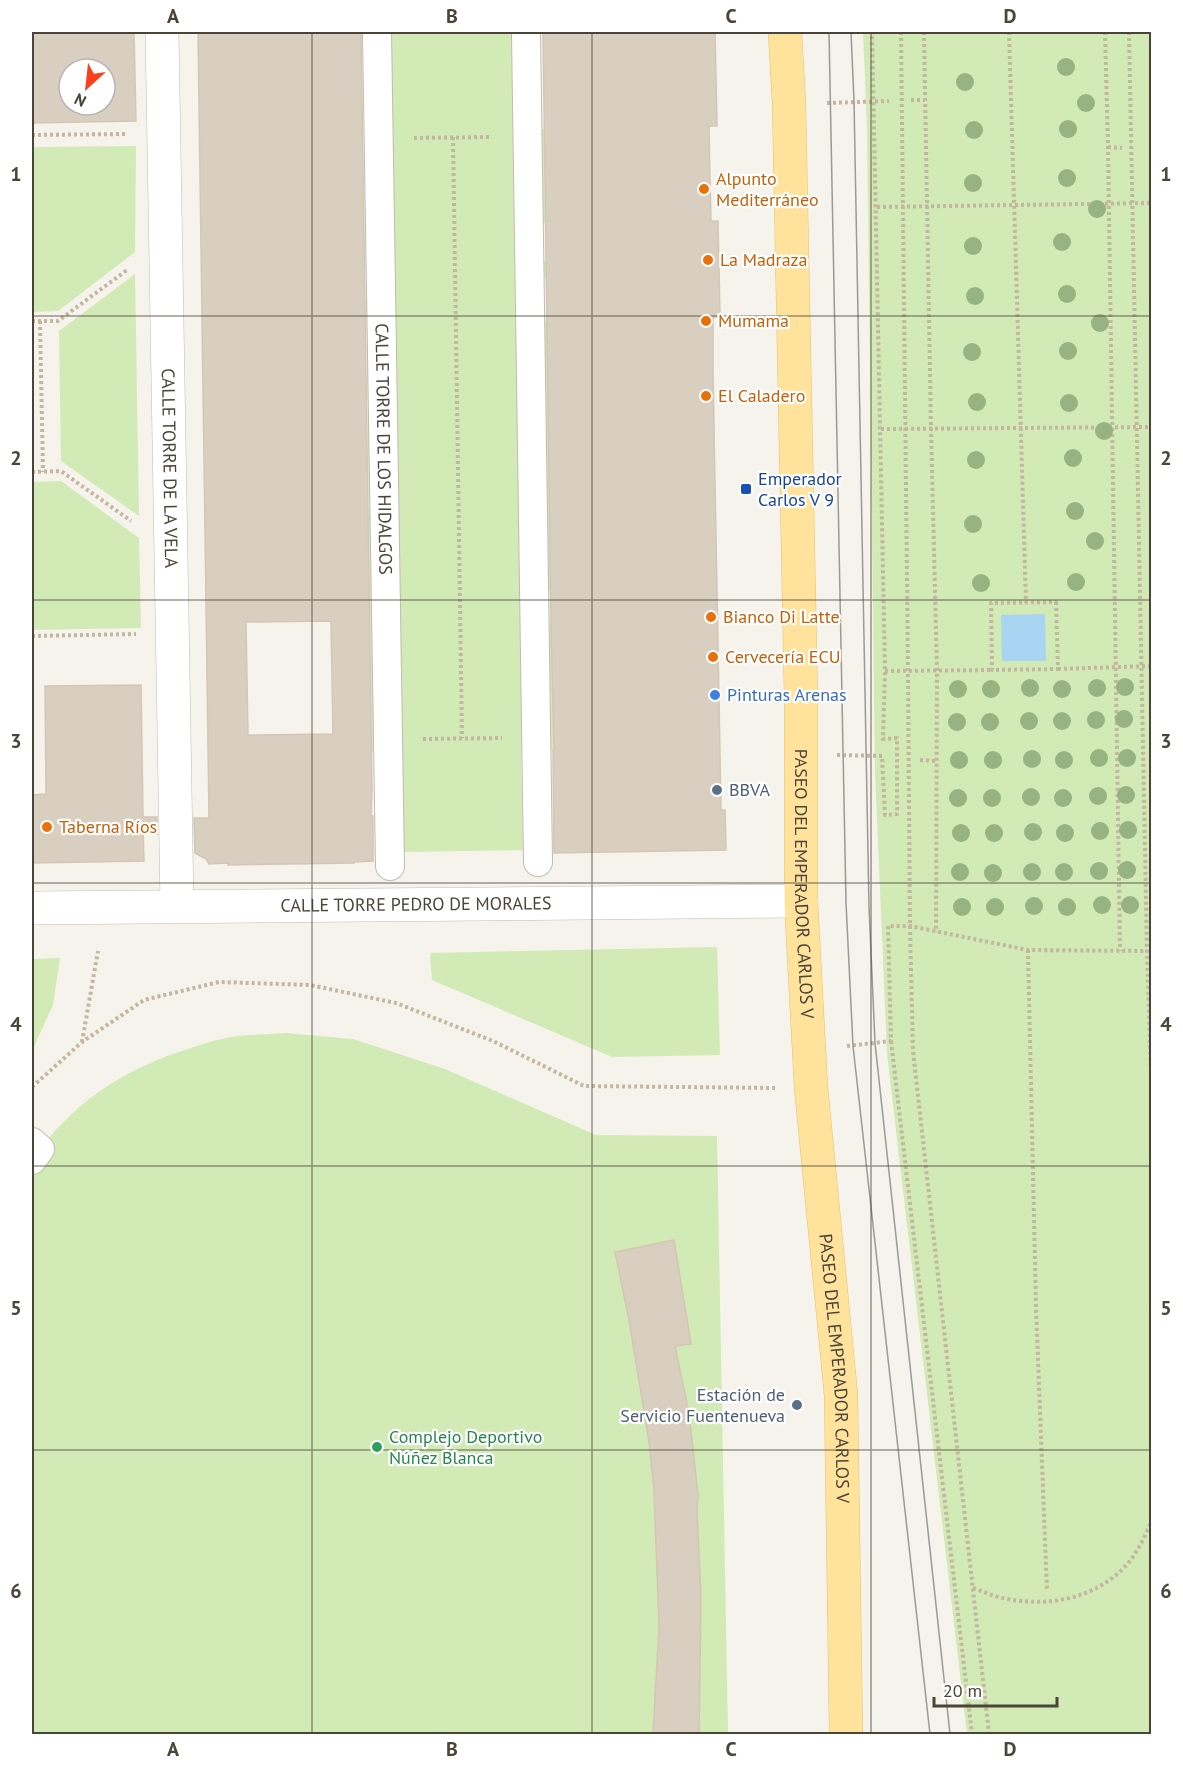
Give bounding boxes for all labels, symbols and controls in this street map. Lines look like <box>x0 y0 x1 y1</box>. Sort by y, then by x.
text: A <box>167 3 180 29</box>
text: B <box>446 3 458 29</box>
text: C <box>725 3 737 29</box>
text: D <box>1004 3 1017 29</box>
north arrow <box>57 57 117 117</box>
text: N <box>71 89 89 112</box>
text: 1 <box>10 161 22 187</box>
text: 1 <box>1160 161 1172 187</box>
place label: Alpunto Mediterráneo <box>716 167 819 211</box>
marker: Alpunto Mediterráneo <box>697 182 711 196</box>
place label: La Madraza <box>720 248 808 271</box>
marker: La Madraza <box>701 253 715 267</box>
place label: Mumama <box>718 309 789 332</box>
marker: Mumama <box>699 314 713 328</box>
street label: CALLE TORRE DE LOS HIDALGOS <box>371 323 397 575</box>
street label: CALLE TORRE DE LA VELA <box>157 368 183 568</box>
place label: El Caladero <box>718 384 805 407</box>
marker: El Caladero <box>699 389 713 403</box>
text: 2 <box>10 445 22 471</box>
text: 2 <box>1160 445 1172 471</box>
place label: Emperador Carlos V 9 <box>758 467 842 511</box>
marker: Emperador Carlos V 9 <box>739 482 753 496</box>
place label: Bianco Di Latte <box>723 605 840 628</box>
marker: Bianco Di Latte <box>704 610 718 624</box>
place label: Cervecería ECU <box>725 645 841 668</box>
marker: Cervecería ECU <box>706 650 720 664</box>
place label: Pinturas Arenas <box>727 683 847 706</box>
marker: Pinturas Arenas <box>708 688 722 702</box>
text: 3 <box>10 728 22 754</box>
text: 3 <box>1160 728 1172 754</box>
street label: PASEO DEL EMPERADOR CARLOS V <box>790 749 819 1020</box>
place label: BBVA <box>729 778 770 801</box>
marker: BBVA <box>710 783 724 797</box>
place label: Taberna Ríos <box>59 815 157 838</box>
marker: Taberna Ríos <box>40 820 54 834</box>
street label: CALLE TORRE PEDRO DE MORALES <box>280 891 552 917</box>
text: 4 <box>10 1011 22 1037</box>
text: 4 <box>1160 1011 1172 1037</box>
street label: PASEO DEL EMPERADOR CARLOS V <box>814 1233 855 1504</box>
text: 5 <box>10 1295 22 1321</box>
text: 5 <box>1160 1295 1172 1321</box>
place label: Estación de Servicio Fuentenueva <box>620 1383 785 1427</box>
marker: Estación de Servicio Fuentenueva <box>790 1398 804 1412</box>
place label: Complejo Deportivo Núñez Blanca <box>389 1425 542 1469</box>
marker: Complejo Deportivo Núñez Blanca <box>370 1440 384 1454</box>
text: 6 <box>10 1578 22 1604</box>
text: 6 <box>1160 1578 1172 1604</box>
scale bar <box>934 1670 1057 1708</box>
text: 20 m <box>943 1679 982 1702</box>
text: A <box>167 1736 180 1762</box>
text: B <box>446 1736 458 1762</box>
text: C <box>725 1736 737 1762</box>
text: D <box>1004 1736 1017 1762</box>

